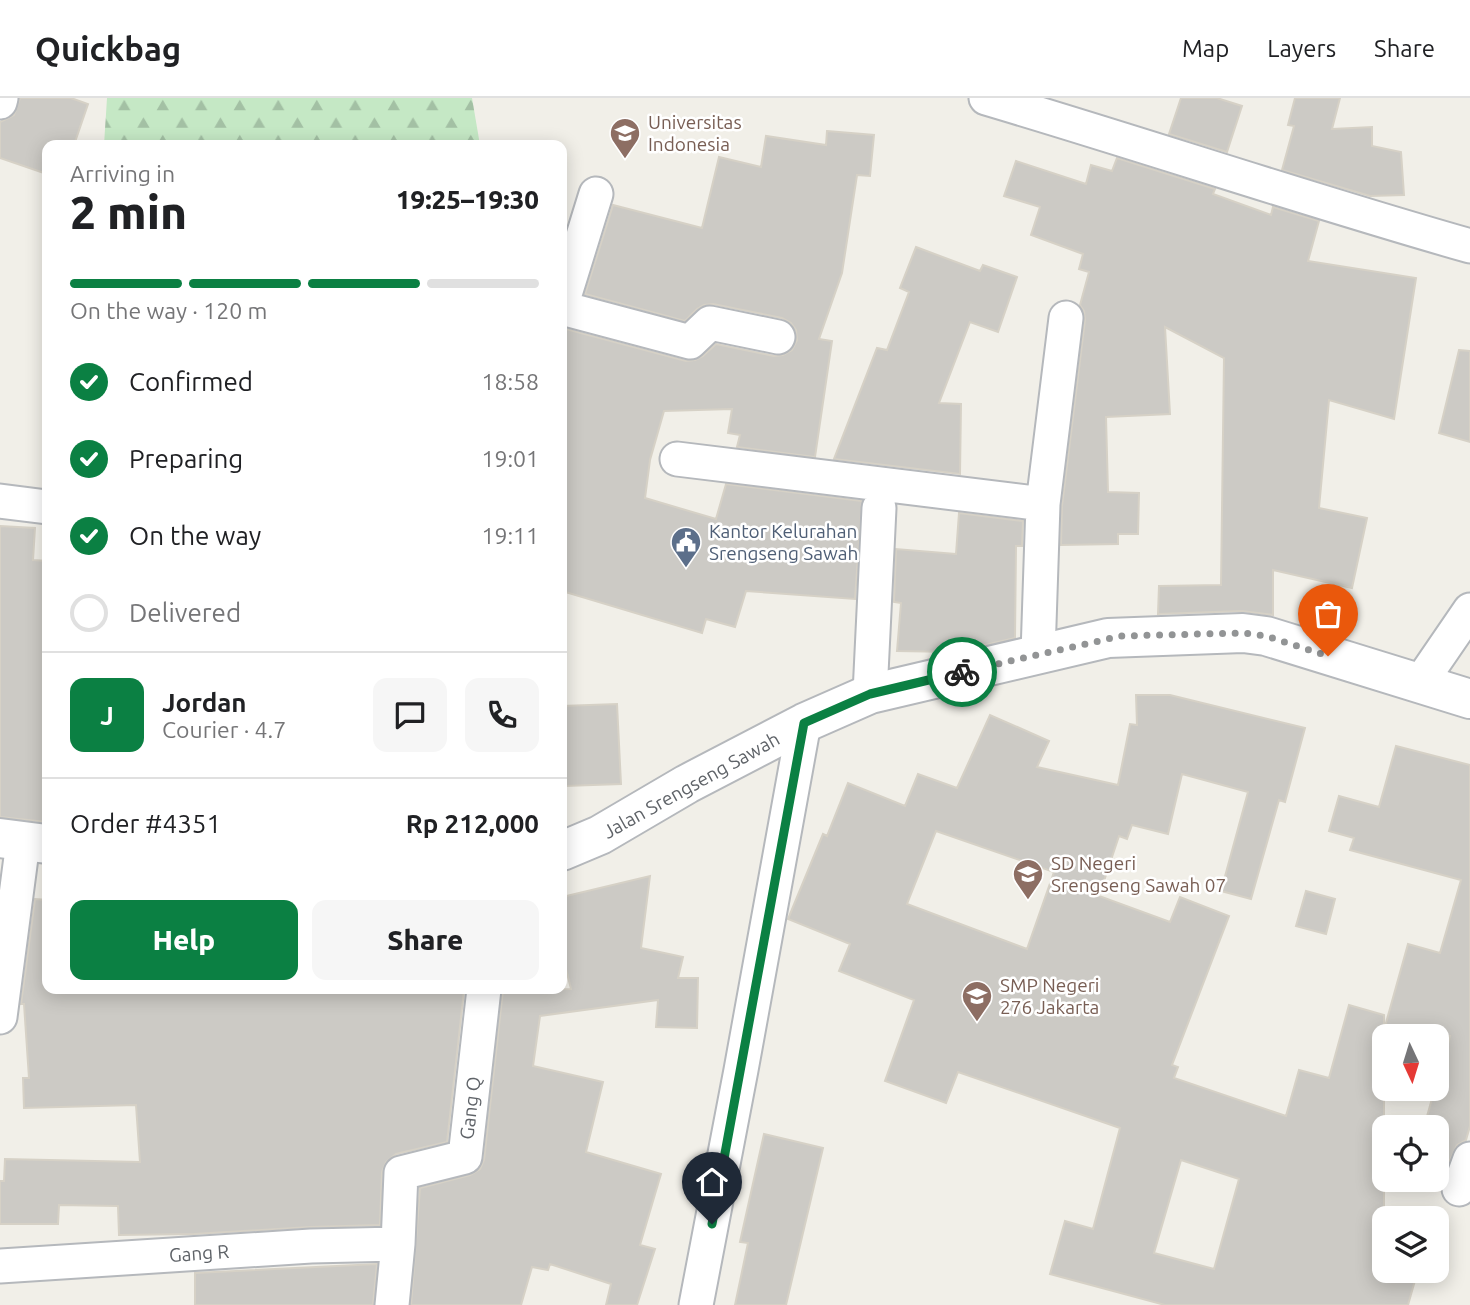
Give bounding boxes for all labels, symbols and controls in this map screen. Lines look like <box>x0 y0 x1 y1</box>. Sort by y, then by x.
text: Quickbag <box>35 30 181 67</box>
text: Map <box>1182 35 1229 62</box>
text: Layers <box>1267 35 1336 62</box>
text: Share <box>1374 35 1435 62</box>
place label: Universitas Indonesia <box>648 111 742 155</box>
school or university icon: Universitas Indonesia <box>608 116 642 160</box>
text: Arriving in <box>70 161 175 186</box>
text: 19:25–19:30 <box>396 185 539 214</box>
text: 2 min <box>70 186 187 238</box>
text: On the way · 120 m <box>70 298 267 323</box>
icon: check <box>70 363 108 401</box>
text: Confirmed <box>129 367 253 396</box>
text: 18:58 <box>481 369 539 394</box>
icon: check <box>70 440 108 478</box>
text: Preparing <box>129 444 243 473</box>
text: 19:01 <box>481 446 539 471</box>
icon: check <box>70 517 108 555</box>
place label: Kantor Kelurahan Srengseng Sawah <box>709 520 858 564</box>
text: On the way <box>129 521 261 550</box>
text: 19:11 <box>481 523 539 548</box>
public building icon: Kantor Kelurahan Srengseng Sawah <box>669 525 703 569</box>
pin <box>1298 584 1358 656</box>
icon: bag <box>1309 595 1347 633</box>
text: Delivered <box>129 598 241 627</box>
courier <box>927 637 997 707</box>
icon: bike <box>943 653 981 691</box>
button: chat <box>373 678 447 752</box>
button: phone <box>465 678 539 752</box>
text: Jordan <box>162 688 247 717</box>
text: J <box>100 701 114 730</box>
text: Courier · 4.7 <box>162 717 286 742</box>
street label: Jalan Srengseng Sawah <box>599 727 783 843</box>
text: Order #4351 <box>70 809 221 838</box>
text: Rp 212,000 <box>406 809 539 838</box>
place label: SD Negeri Srengseng Sawah 07 <box>1051 852 1226 896</box>
school or university icon: SD Negeri Srengseng Sawah 07 <box>1011 857 1045 901</box>
button: Help <box>70 900 298 980</box>
button: Share <box>312 900 539 980</box>
place label: SMP Negeri 276 Jakarta <box>1000 974 1099 1018</box>
school or university icon: SMP Negeri 276 Jakarta <box>960 979 994 1023</box>
north arrow <box>1372 1024 1449 1101</box>
map controls <box>1372 1024 1449 1283</box>
street label: Gang Q <box>455 1075 485 1141</box>
button: locate <box>1372 1115 1449 1192</box>
pin <box>682 1152 742 1224</box>
icon: home <box>693 1163 731 1201</box>
button: layers <box>1372 1206 1449 1283</box>
street label: Gang R <box>168 1240 230 1266</box>

